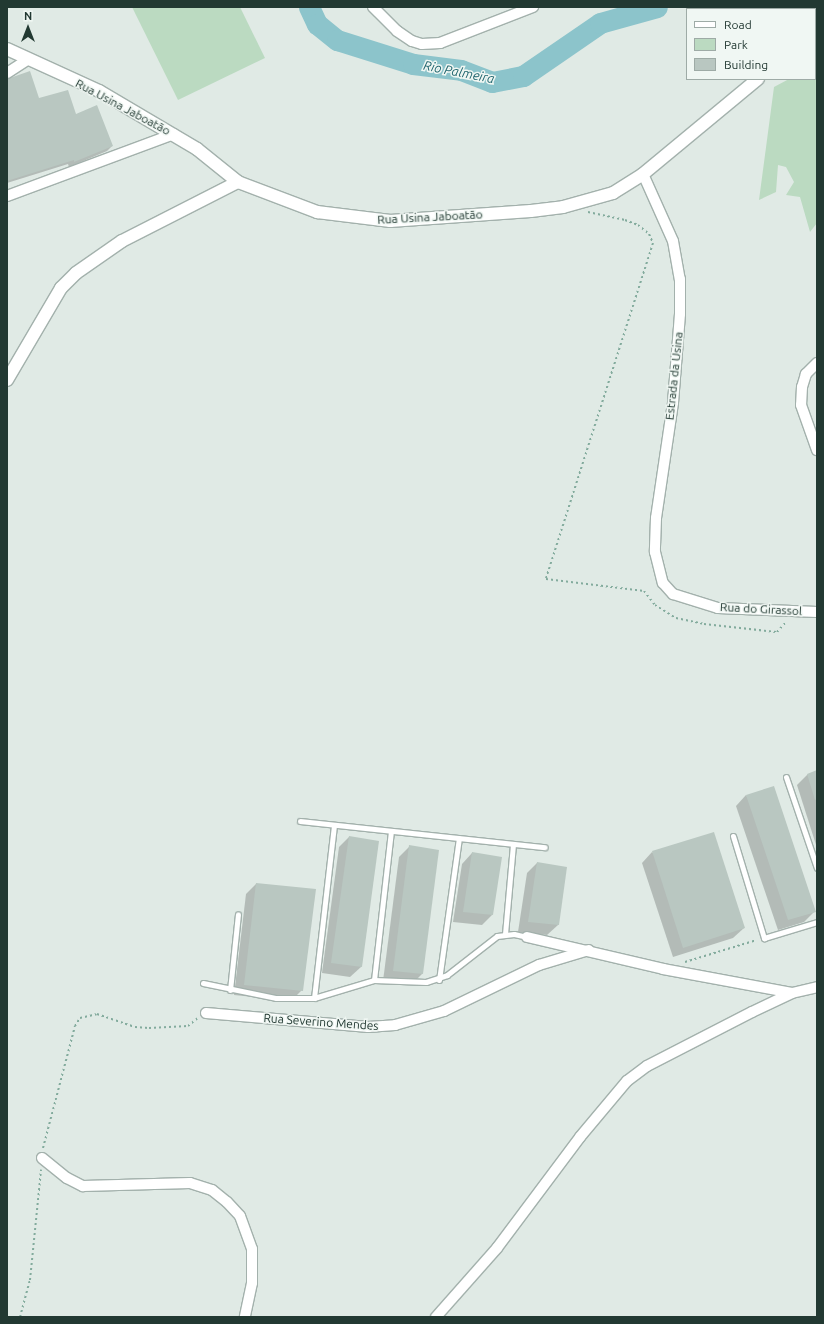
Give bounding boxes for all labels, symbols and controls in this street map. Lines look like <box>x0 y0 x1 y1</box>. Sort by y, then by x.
north arrow <box>8 8 48 48</box>
legend <box>686 8 816 80</box>
text: N <box>24 10 32 22</box>
text: Road <box>724 18 752 31</box>
text: Park <box>724 38 748 51</box>
water label: Rio Palmeira <box>422 57 496 87</box>
text: Building <box>724 58 768 71</box>
street label: Rua Usina Jaboatão <box>73 76 173 138</box>
street label: Rua Usina Jaboatão <box>377 207 483 227</box>
street label: Estrada da Usina <box>662 331 686 421</box>
street label: Rua do Girassol <box>720 600 802 618</box>
street label: Rua Severino Mendes <box>263 1011 379 1033</box>

